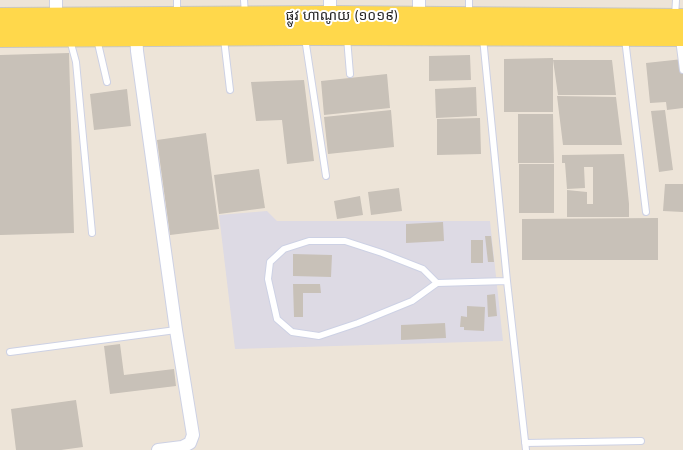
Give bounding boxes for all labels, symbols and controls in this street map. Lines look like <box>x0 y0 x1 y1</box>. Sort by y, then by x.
street label: ផ្លូវ ហាណូយ (១០១៩) <box>286 8 398 24</box>

